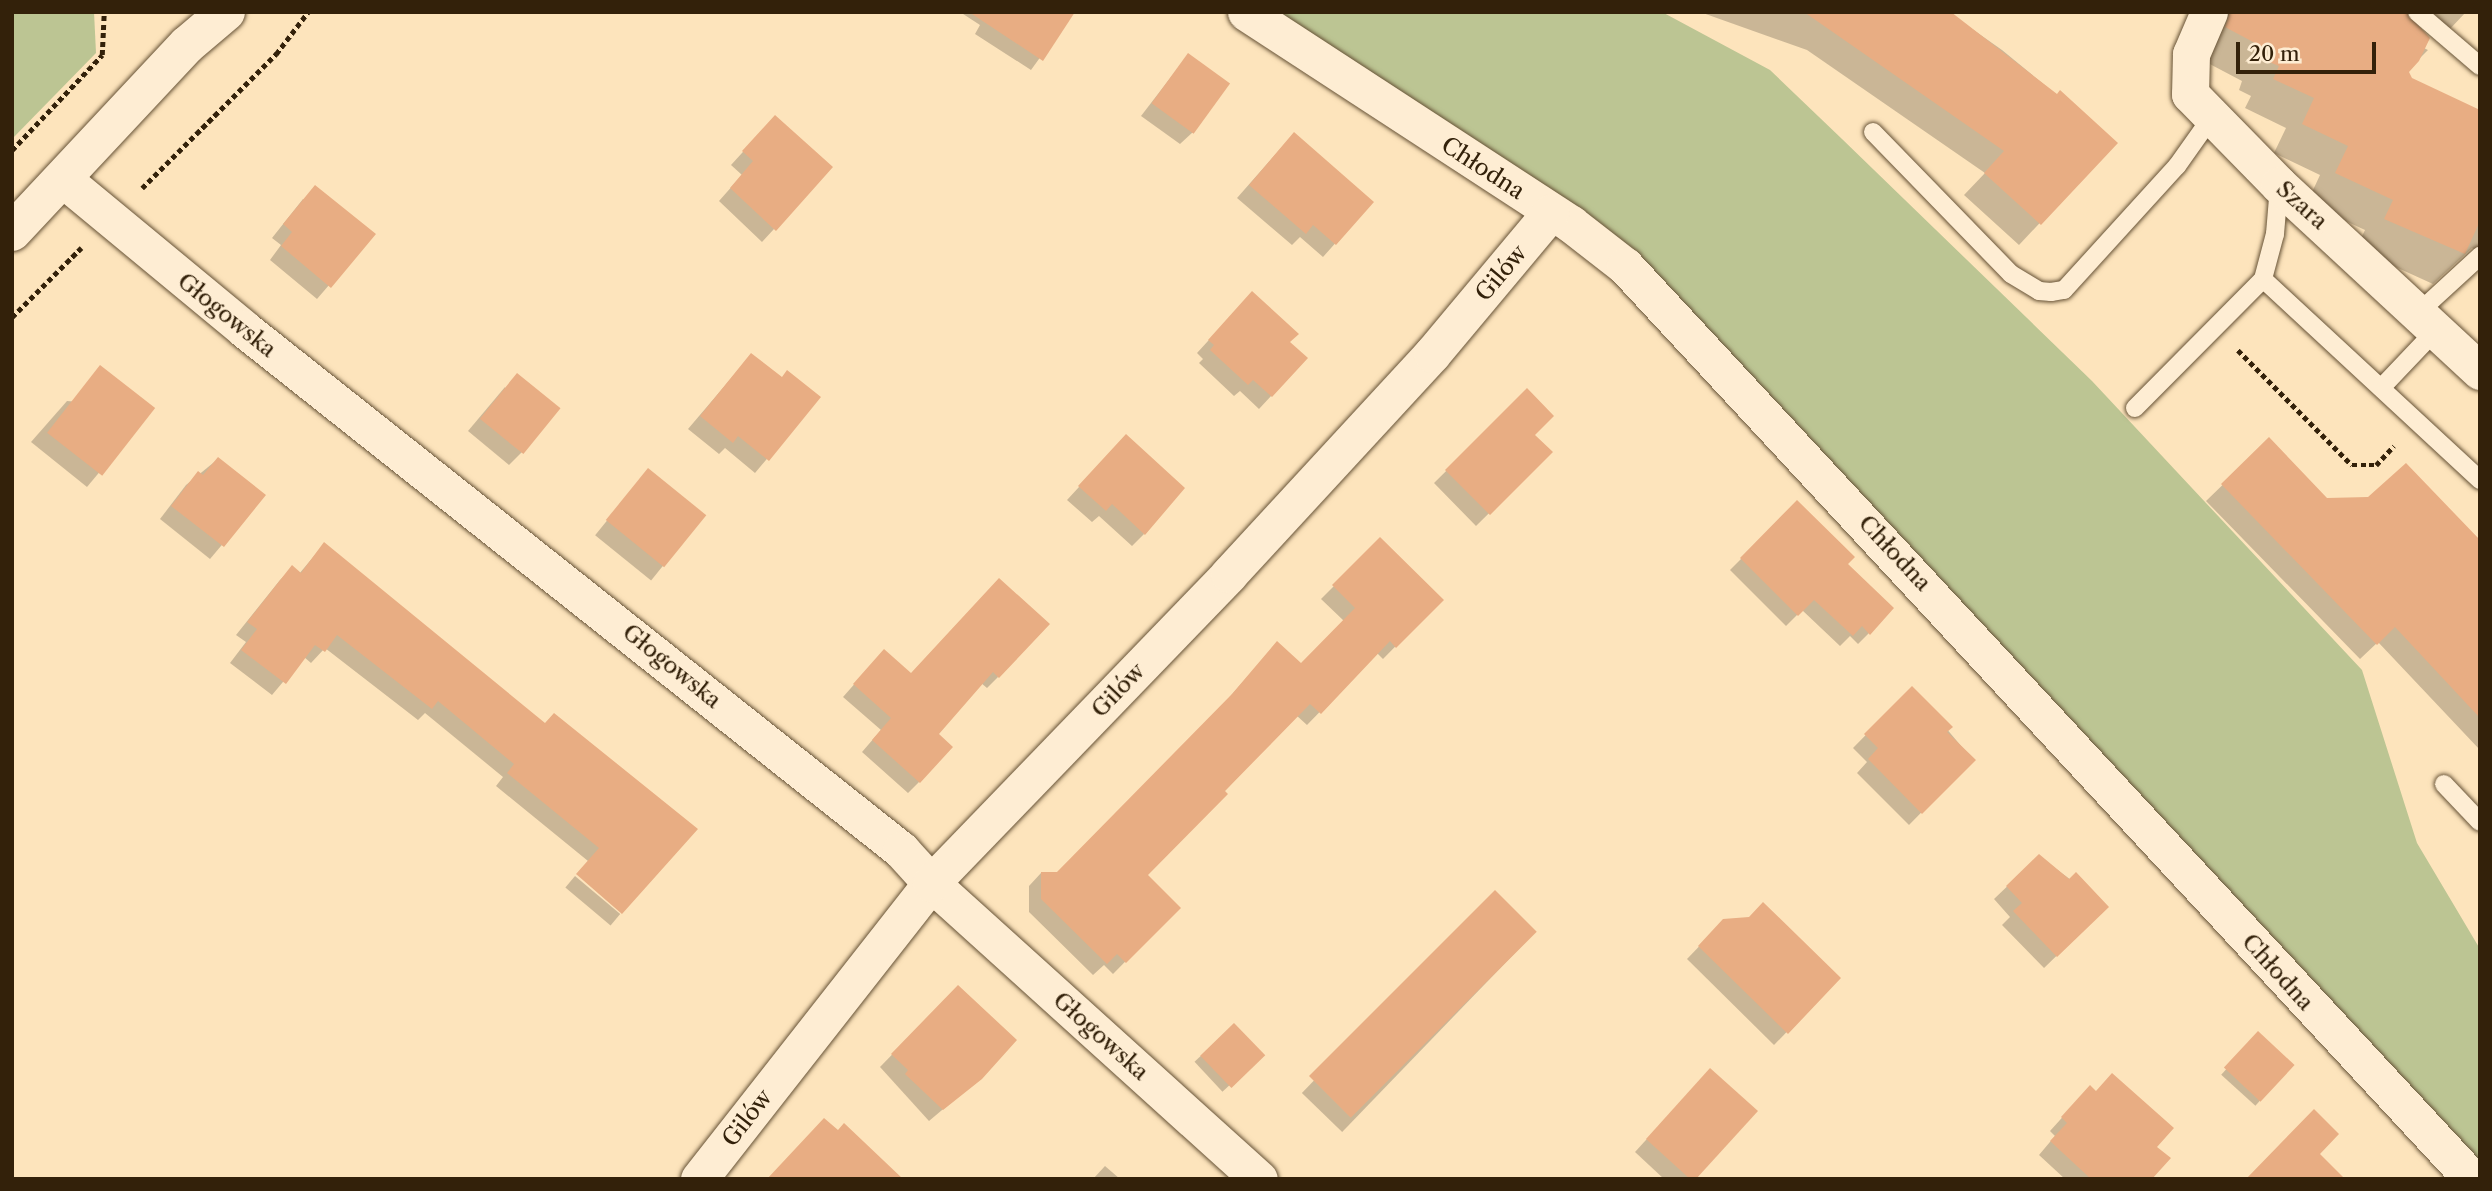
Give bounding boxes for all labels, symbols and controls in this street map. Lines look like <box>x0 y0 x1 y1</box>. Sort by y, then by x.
scale bar <box>2240 28 2380 72</box>
text: 20 m <box>2249 41 2300 66</box>
street label: Chłodna <box>1436 131 1530 205</box>
street label: Szara <box>2271 175 2333 235</box>
street label: Gilów <box>1470 239 1532 307</box>
street label: Głogowska <box>172 267 282 363</box>
street label: Chłodna <box>1853 509 1937 597</box>
street label: Głogowska <box>617 618 727 714</box>
street label: Gilów <box>1086 657 1150 723</box>
street label: Chłodna <box>2236 928 2320 1016</box>
street label: Głogowska <box>1048 986 1154 1086</box>
street label: Gilów <box>716 1084 778 1152</box>

